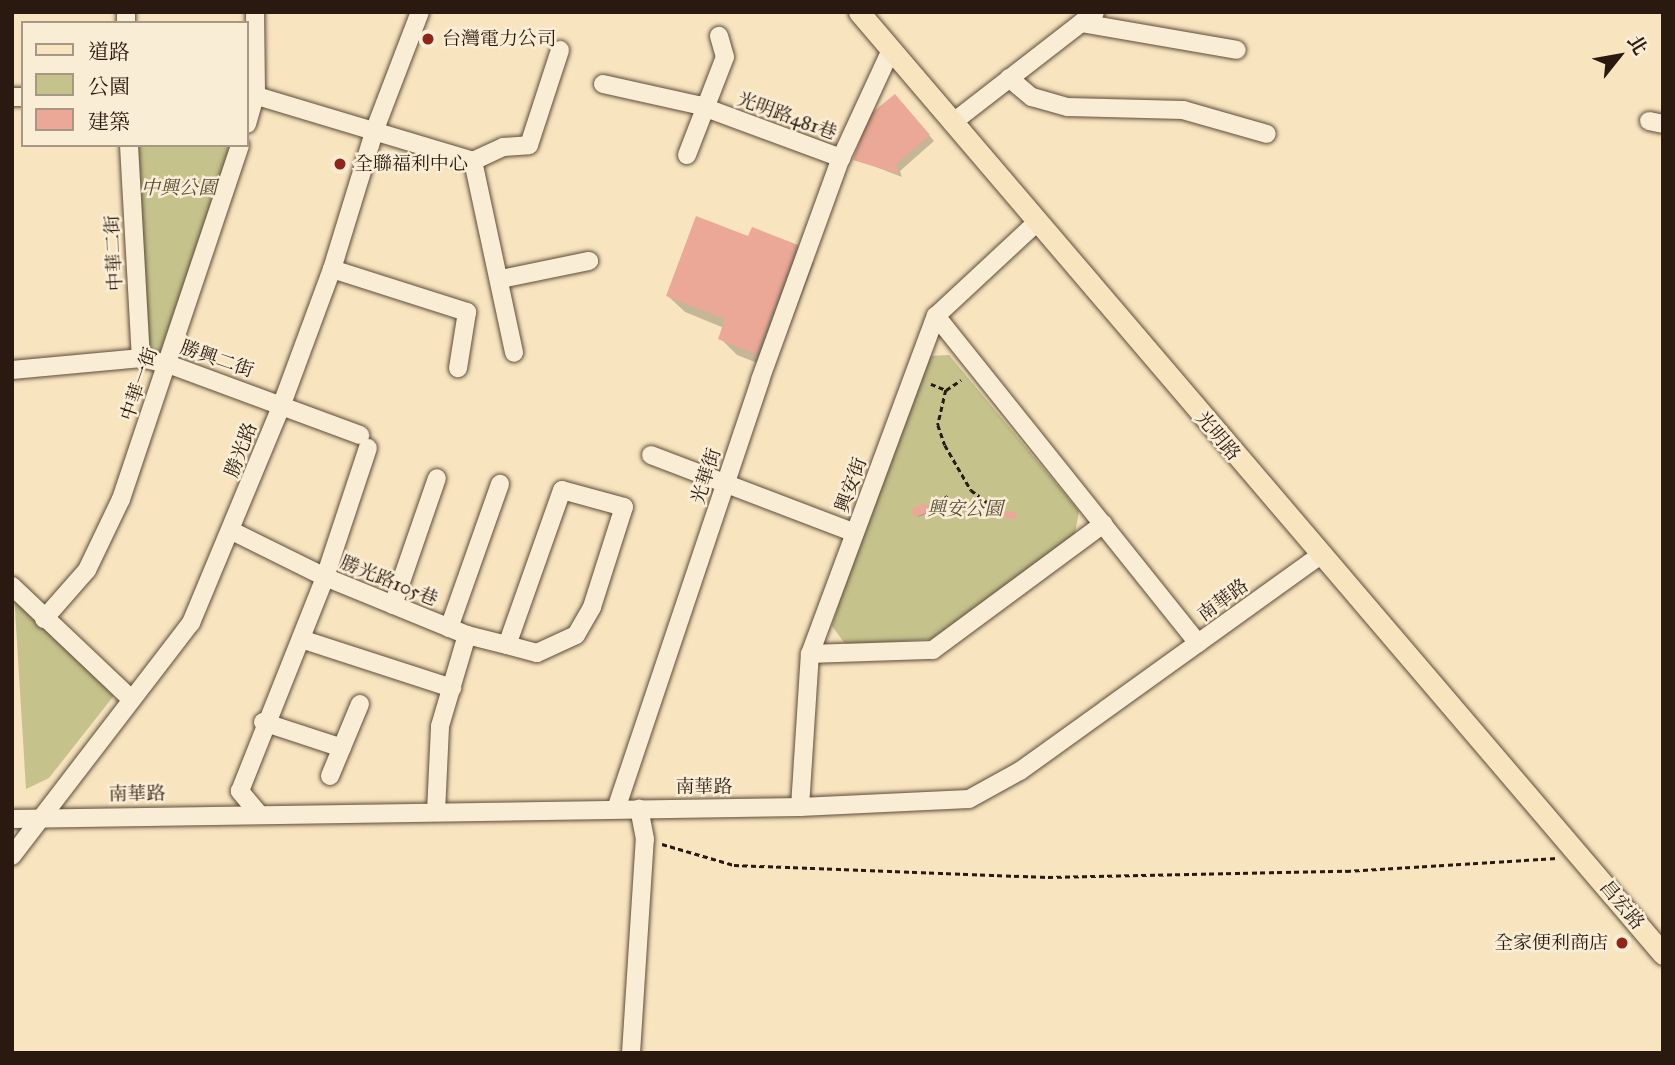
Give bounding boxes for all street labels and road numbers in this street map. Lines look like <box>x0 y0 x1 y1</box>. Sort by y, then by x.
street label: 光明路481巷 <box>734 87 840 145</box>
street label: 中華二街 <box>101 214 127 292</box>
street label: 勝興二街 <box>177 336 257 382</box>
street label: 中華一街 <box>116 344 162 424</box>
street label: 光明路 <box>1191 407 1245 465</box>
street label: 勝光路 <box>220 419 262 481</box>
street label: 光華街 <box>686 445 726 507</box>
street label: 興安街 <box>831 454 871 516</box>
street label: 勝光路105巷 <box>337 551 441 611</box>
street label: 南華路 <box>1193 574 1253 626</box>
street label: 南華路 <box>676 776 732 798</box>
street label: 南華路 <box>108 782 166 806</box>
street label: 昌宏路 <box>1595 876 1649 934</box>

